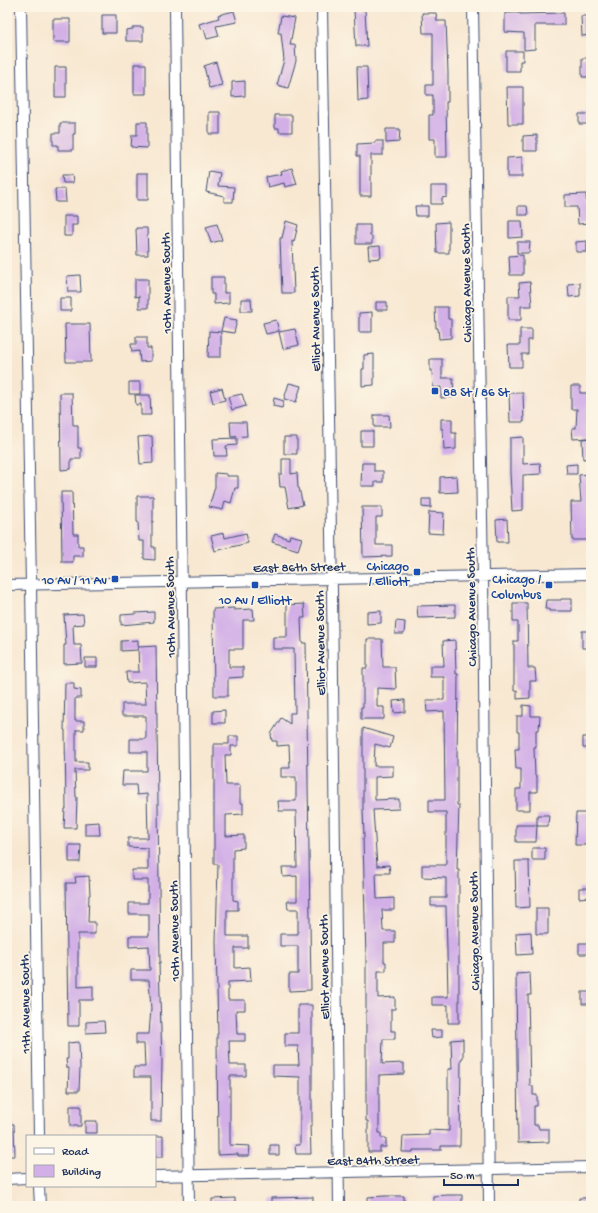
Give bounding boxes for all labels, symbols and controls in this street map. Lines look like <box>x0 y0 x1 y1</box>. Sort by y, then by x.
street label: Chicago Avenue South <box>459 223 476 343</box>
street label: 10th Avenue South <box>159 232 176 335</box>
street label: Elliot Avenue South <box>308 266 325 372</box>
marker: 88 St / 86 St <box>430 386 440 396</box>
place label: 88 St / 86 St <box>443 386 511 401</box>
street label: Chicago Avenue South <box>464 547 481 667</box>
street label: 10th Avenue South <box>163 556 180 659</box>
street label: East 86th Street <box>253 560 347 577</box>
place label: Chicago / Elliott <box>366 560 411 590</box>
marker: Chicago / Elliott <box>412 567 422 577</box>
place label: Chicago / Columbus <box>491 573 542 603</box>
place label: 10 Av / 11 Av <box>41 574 107 589</box>
marker: 10 Av / 11 Av <box>110 574 120 584</box>
marker: 10 Av / Elliott <box>250 580 260 590</box>
marker: Chicago / Columbus <box>544 580 554 590</box>
street label: Elliot Avenue South <box>313 590 330 696</box>
place label: 10 Av / Elliott <box>218 594 293 609</box>
street label: Chicago Avenue South <box>467 871 484 991</box>
street label: 10th Avenue South <box>167 880 184 983</box>
street label: Elliot Avenue South <box>317 914 334 1020</box>
street label: 11th Avenue South <box>18 954 35 1055</box>
legend <box>26 1135 156 1187</box>
text: Road <box>62 1146 89 1160</box>
street label: East 84th Street <box>327 1153 421 1170</box>
scale bar <box>444 1161 518 1187</box>
text: Building <box>61 1166 101 1180</box>
text: 50 m <box>450 1170 475 1184</box>

